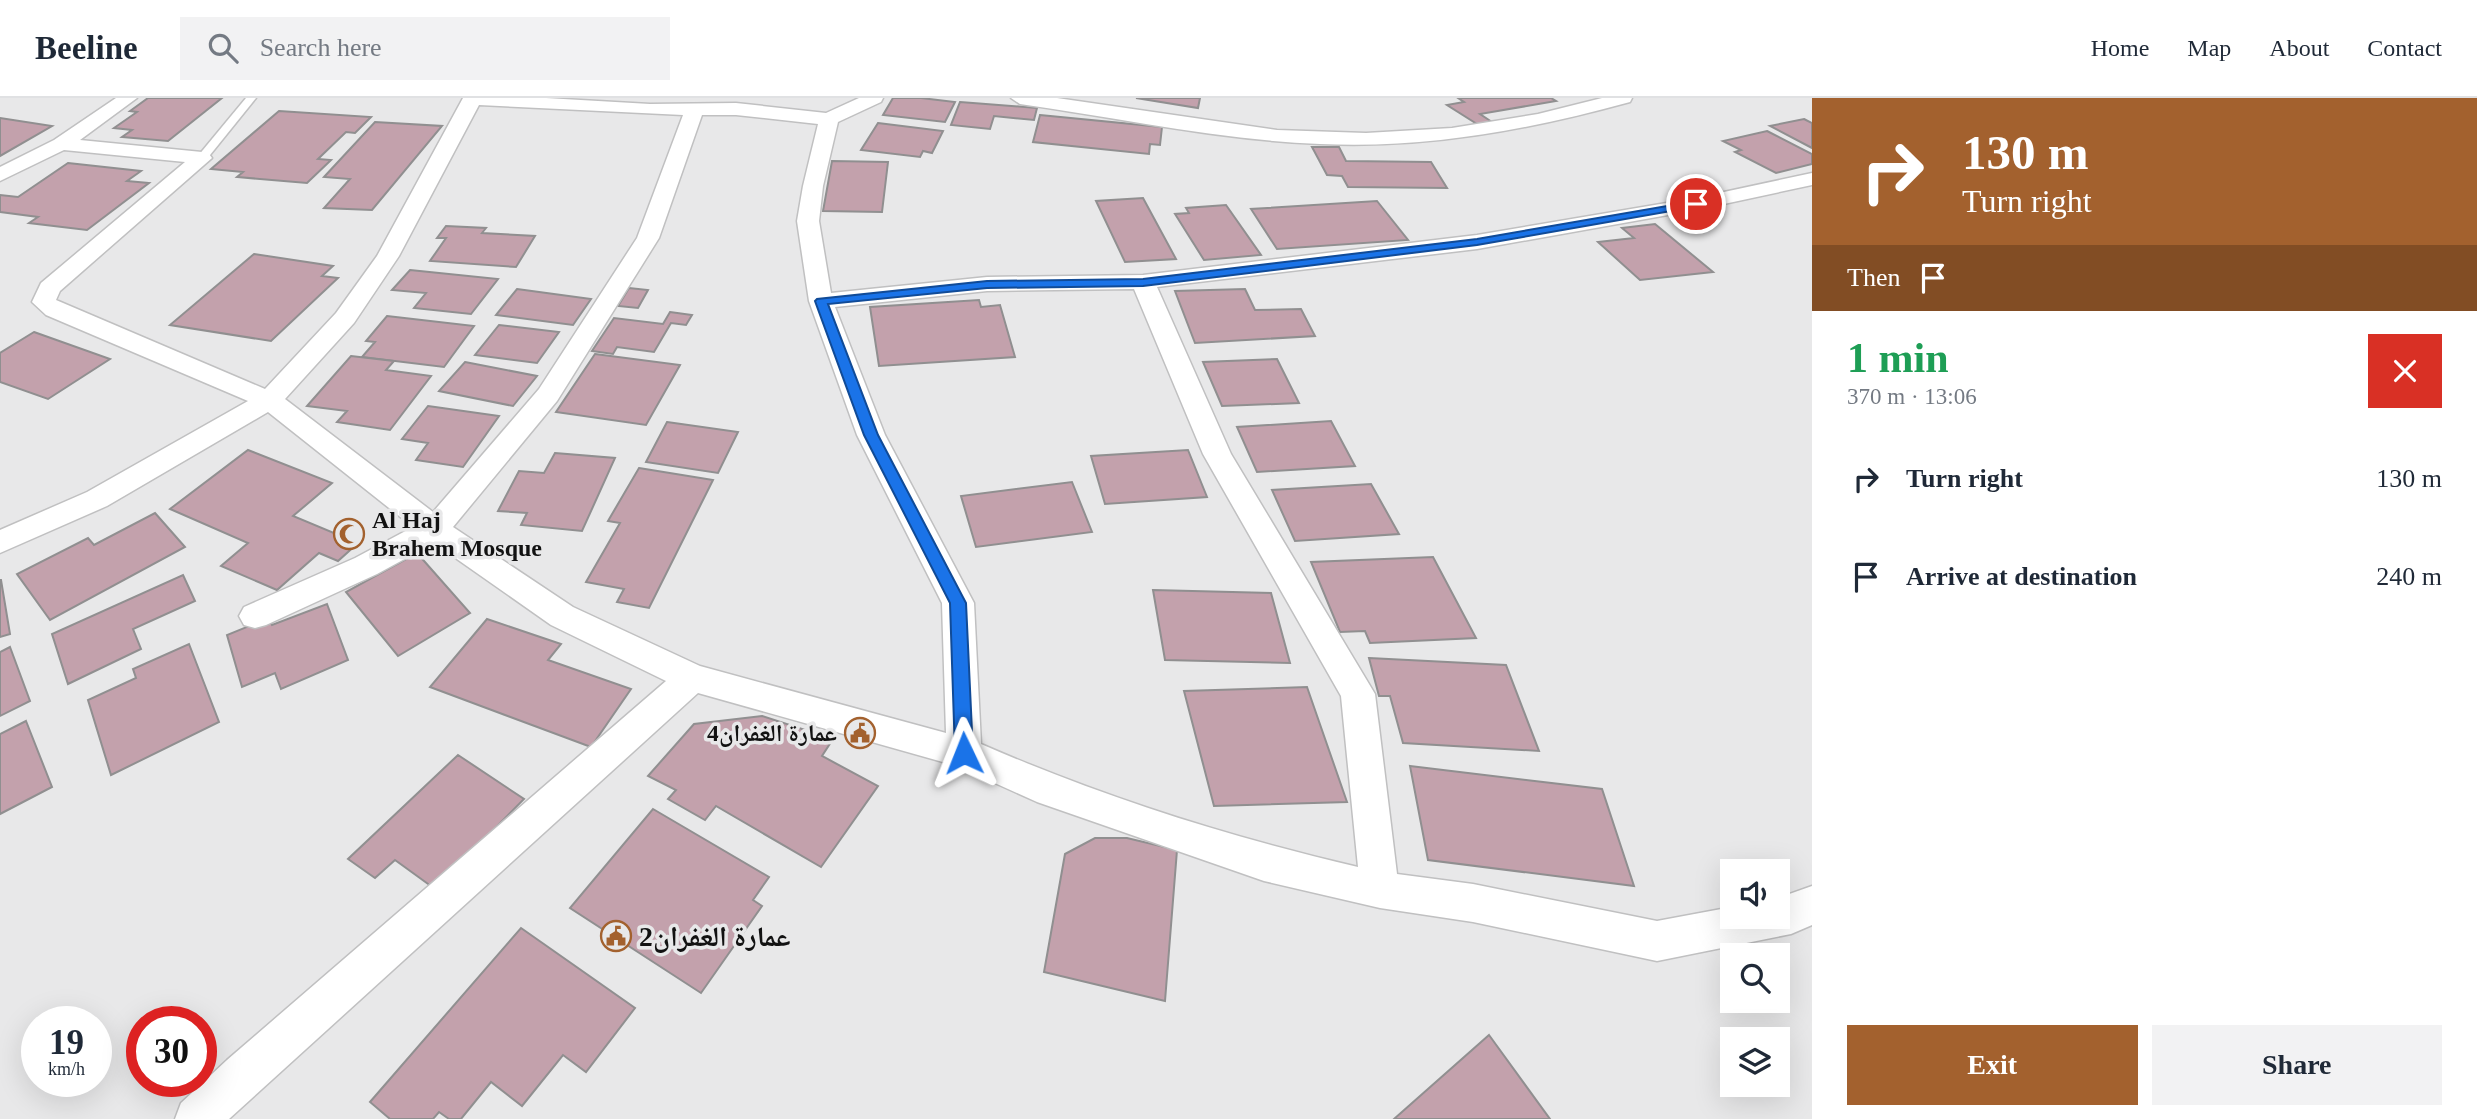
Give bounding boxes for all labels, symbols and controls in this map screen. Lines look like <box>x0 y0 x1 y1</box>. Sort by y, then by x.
search box <box>180 17 670 80</box>
icon: search <box>204 29 242 67</box>
text: Beeline <box>35 30 138 66</box>
text: Search here <box>260 33 382 62</box>
text: Home <box>2091 35 2149 61</box>
text: Map <box>2187 35 2231 61</box>
text: About <box>2269 35 2329 61</box>
text: Contact <box>2367 35 2442 61</box>
text: 130 m <box>1962 125 2089 180</box>
icon: right <box>1847 126 1938 217</box>
pin <box>1666 174 1726 234</box>
text: Turn right <box>1962 183 2092 219</box>
icon: arrive <box>1677 185 1715 223</box>
icon: arrive <box>1914 259 1952 297</box>
text: Then <box>1847 263 1900 292</box>
button: close <box>2368 334 2442 408</box>
text: 1 min <box>1847 335 1949 381</box>
text: 370 m · 13:06 <box>1847 384 1977 409</box>
icon: right <box>1847 460 1885 498</box>
text: Turn right <box>1906 464 2023 493</box>
text: 130 m <box>2376 464 2442 493</box>
place label: Al Haj Brahem Mosque <box>372 507 542 561</box>
mosque icon: Al Haj Brahem Mosque <box>332 517 366 551</box>
icon: arrive <box>1847 558 1885 596</box>
text: Arrive at destination <box>1906 562 2137 591</box>
text: 240 m <box>2376 562 2442 591</box>
public building icon: عمارة الغفران4 <box>843 716 877 750</box>
position arrow <box>927 716 1001 790</box>
place label: عمارة الغفران4 <box>707 720 837 747</box>
map controls <box>1720 859 1790 1097</box>
button: sound <box>1720 859 1790 929</box>
public building icon: عمارة الغفران2 <box>599 919 633 953</box>
place label: عمارة الغفران2 <box>639 921 791 953</box>
button: search <box>1720 943 1790 1013</box>
speed limit sign: 30 <box>126 1006 217 1097</box>
text: 19 <box>49 1023 84 1062</box>
button: Exit <box>1847 1025 2138 1105</box>
button: Share <box>2152 1025 2442 1105</box>
button: layers <box>1720 1027 1790 1097</box>
text: km/h <box>48 1059 85 1079</box>

